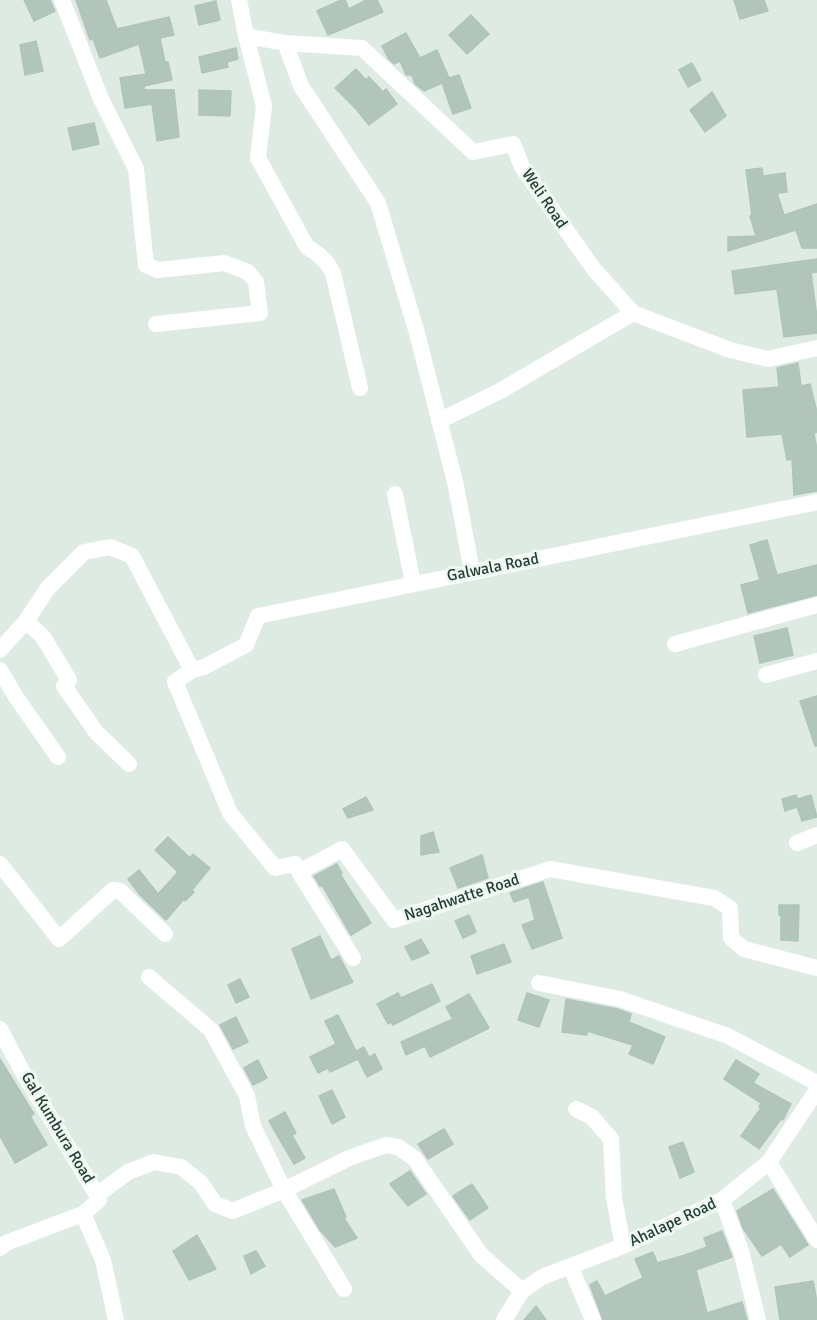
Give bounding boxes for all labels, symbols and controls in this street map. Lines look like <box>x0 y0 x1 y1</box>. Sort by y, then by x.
street label: Weli Road <box>517 166 571 232</box>
street label: Galwala Road <box>445 550 541 586</box>
street label: Nagahwatte Road <box>402 870 522 926</box>
street label: Gal Kumbura Road <box>16 1069 98 1187</box>
street label: Ahalape Road <box>626 1195 720 1251</box>

